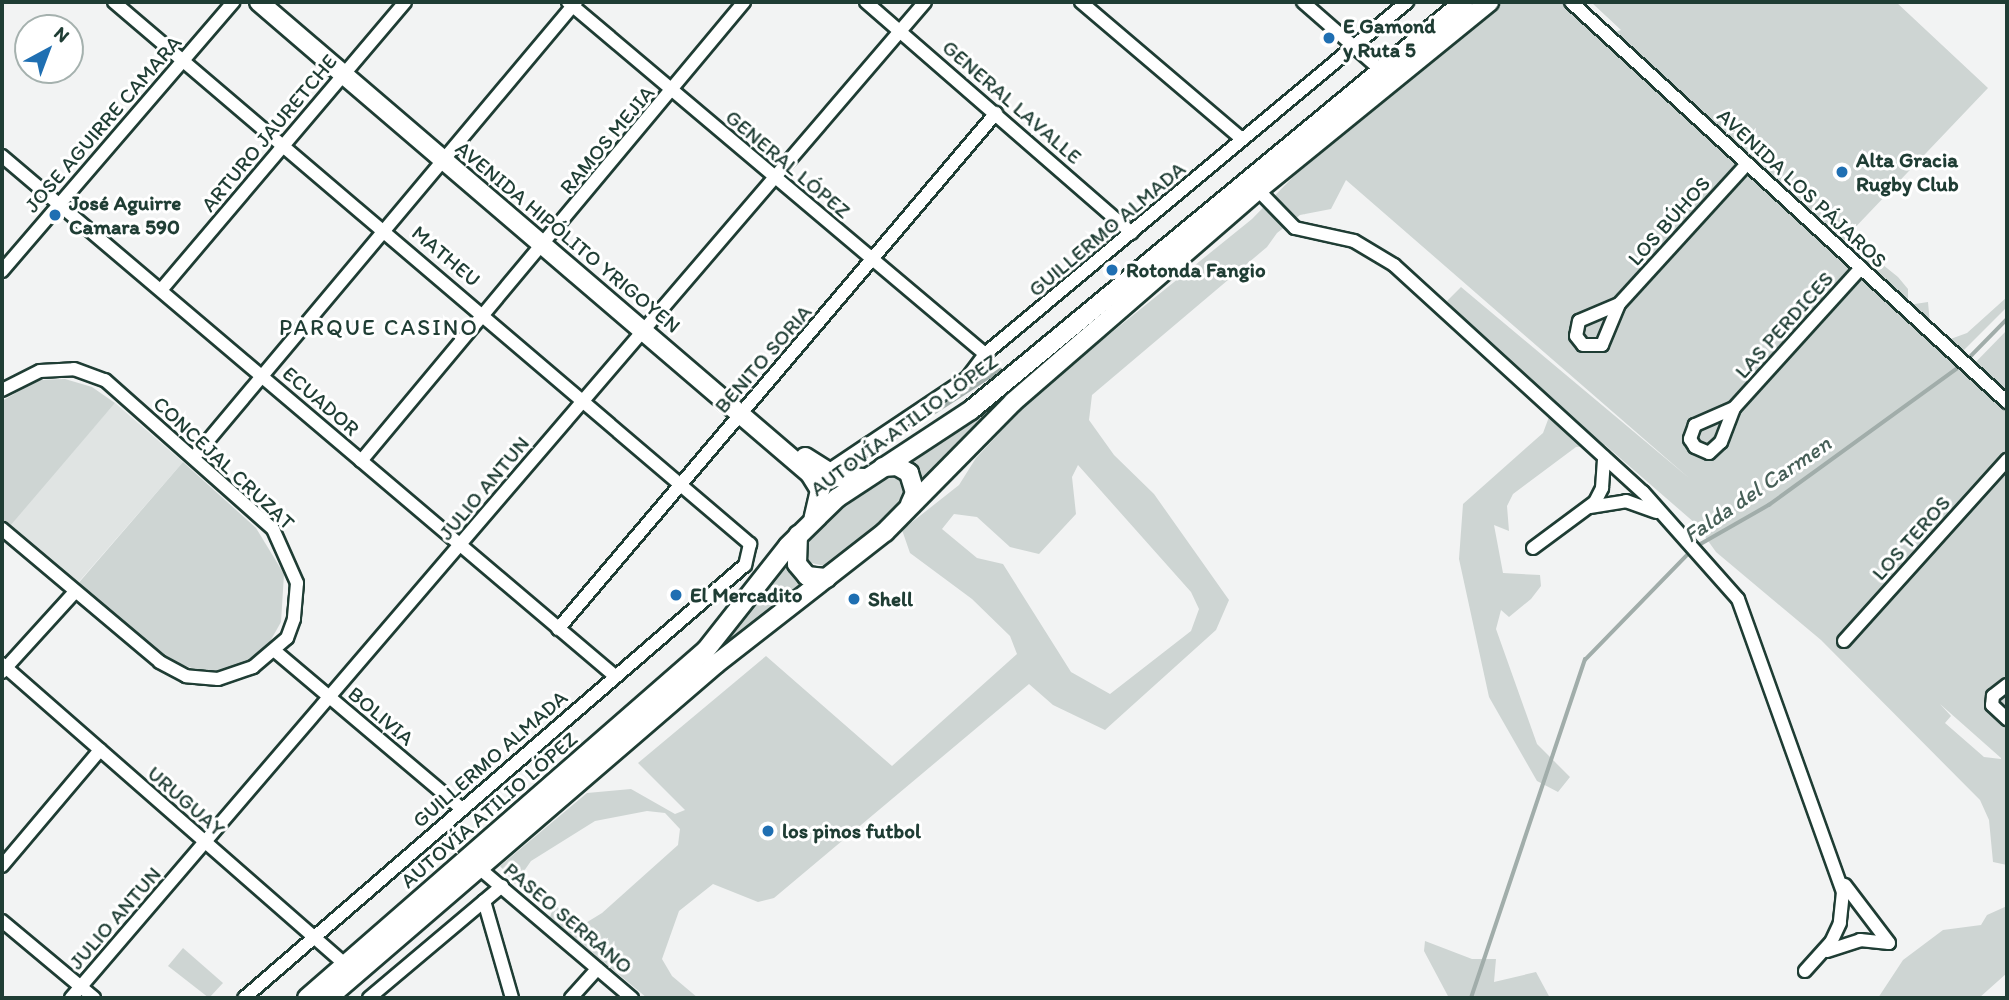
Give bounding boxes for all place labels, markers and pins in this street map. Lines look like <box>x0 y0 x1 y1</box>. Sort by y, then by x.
place label: E Gamond y Ruta 5 <box>1343 13 1436 63</box>
marker: E Gamond y Ruta 5 <box>1321 30 1337 46</box>
place label: Alta Gracia Rugby Club <box>1856 147 1959 197</box>
marker: Alta Gracia Rugby Club <box>1834 164 1850 180</box>
place label: José Aguirre Camara 590 <box>69 190 181 240</box>
marker: José Aguirre Camara 590 <box>47 207 63 223</box>
place label: Rotonda Fangio <box>1126 257 1266 283</box>
marker: Rotonda Fangio <box>1104 262 1120 278</box>
place label: El Mercadito <box>690 582 802 608</box>
place label: Shell <box>868 586 913 612</box>
marker: El Mercadito <box>668 587 684 603</box>
marker: Shell <box>846 591 862 607</box>
place label: los pinos futbol <box>782 818 920 844</box>
marker: los pinos futbol <box>760 823 776 839</box>

